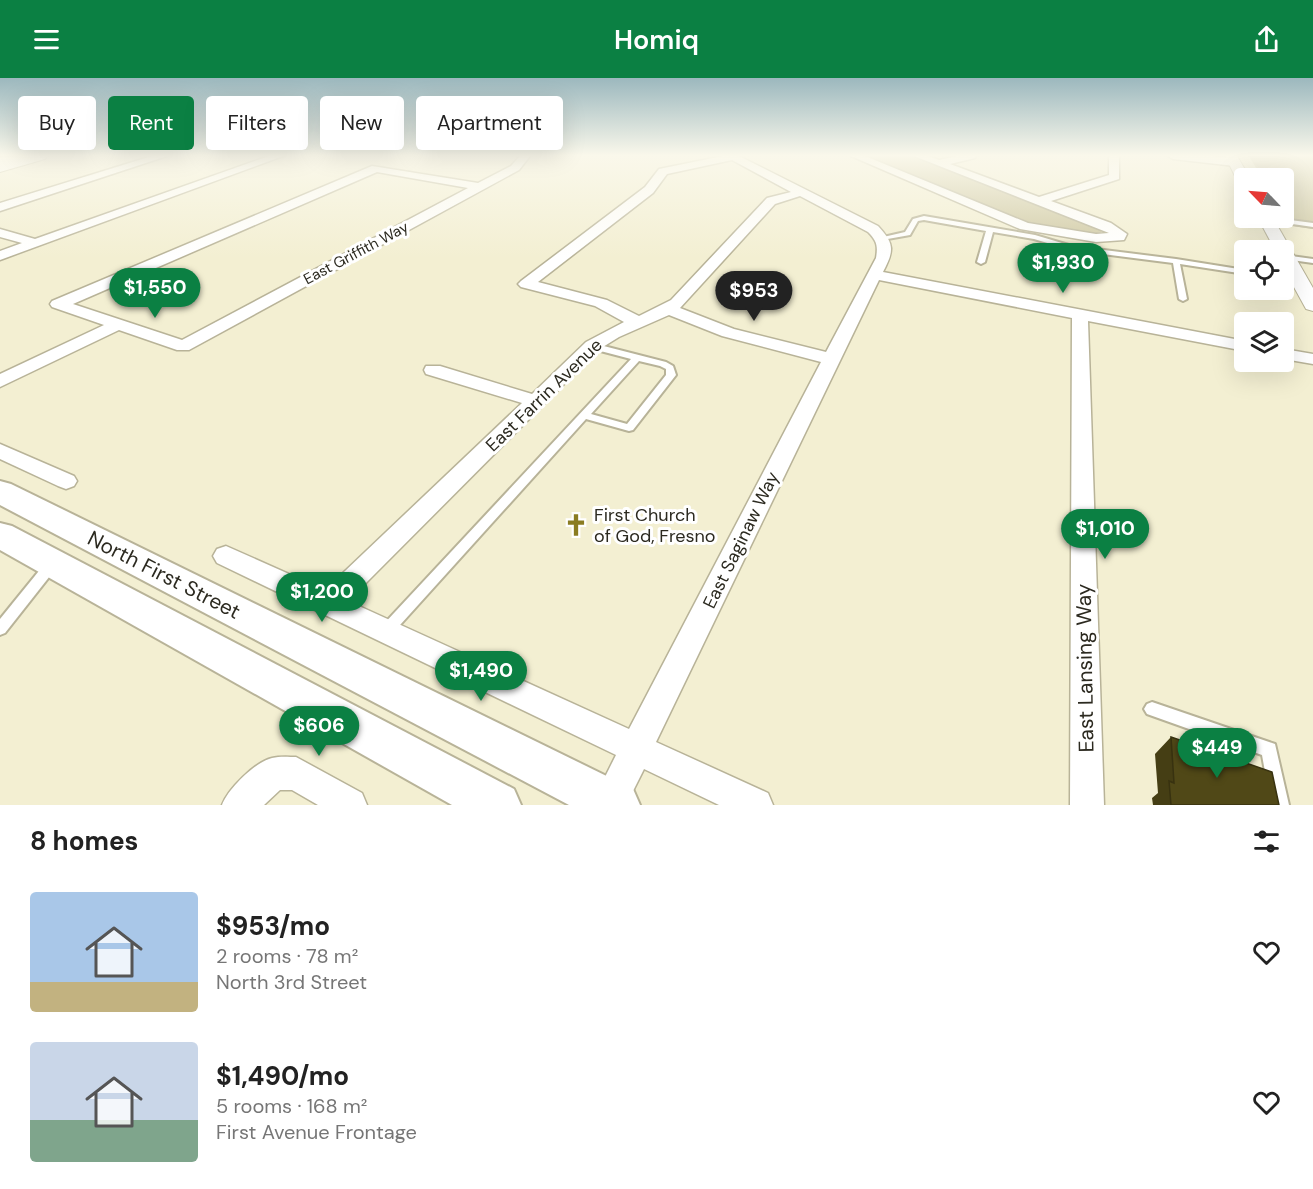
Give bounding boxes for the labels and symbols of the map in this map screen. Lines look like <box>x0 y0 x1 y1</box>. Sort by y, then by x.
north arrow <box>1234 168 1294 228</box>
street label: East Griffith Way <box>300 217 413 289</box>
pin: $1,930 <box>1014 243 1112 294</box>
pin: $1,550 <box>106 268 204 319</box>
pin: $953 <box>718 271 790 322</box>
street label: East Farrin Avenue <box>481 333 607 457</box>
street label: East Saginaw Way <box>697 468 785 612</box>
place label: First Church of God, Fresno <box>594 503 715 548</box>
pin: $1,010 <box>1056 509 1154 560</box>
church icon: First Church of God, Fresno <box>563 512 589 538</box>
street label: North First Street <box>83 524 245 626</box>
pin: $1,200 <box>273 572 371 623</box>
street label: East Lansing Way <box>1070 583 1100 753</box>
pin: $1,490 <box>432 651 530 702</box>
pin: $606 <box>283 706 355 757</box>
pin: $449 <box>1181 728 1253 779</box>

